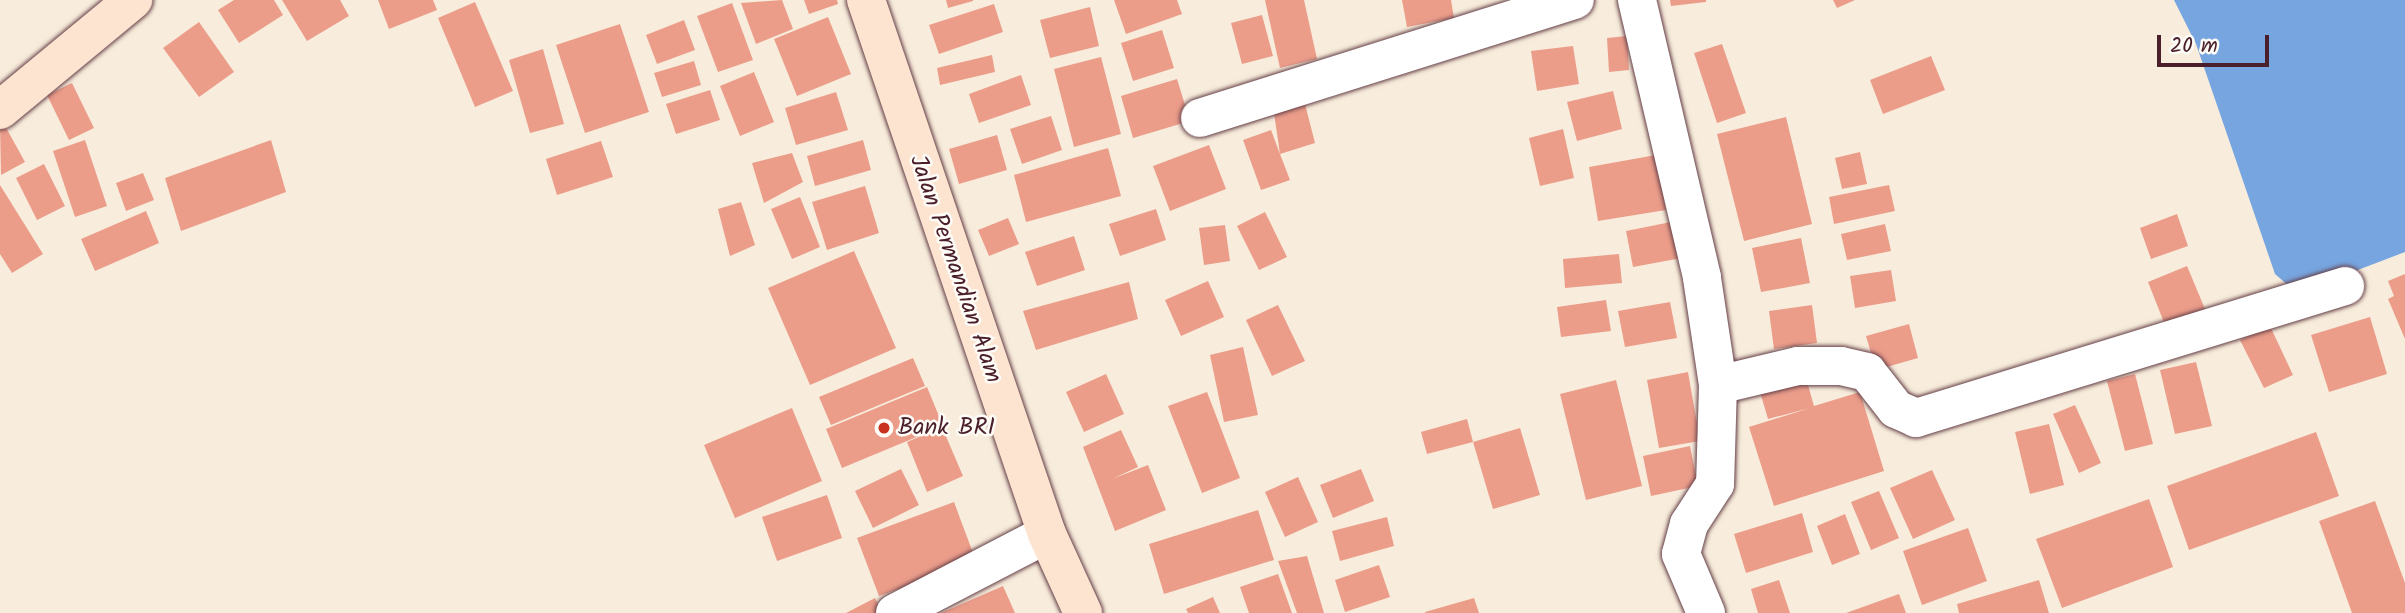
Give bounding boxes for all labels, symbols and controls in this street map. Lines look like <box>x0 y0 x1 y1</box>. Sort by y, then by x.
scale bar <box>2160 21 2272 65</box>
text: 20 m <box>2170 30 2218 63</box>
street label: Jalan Permandian Alam <box>902 151 1008 387</box>
place label: Bank BRI <box>898 414 995 442</box>
marker: Bank BRI <box>876 420 892 436</box>

